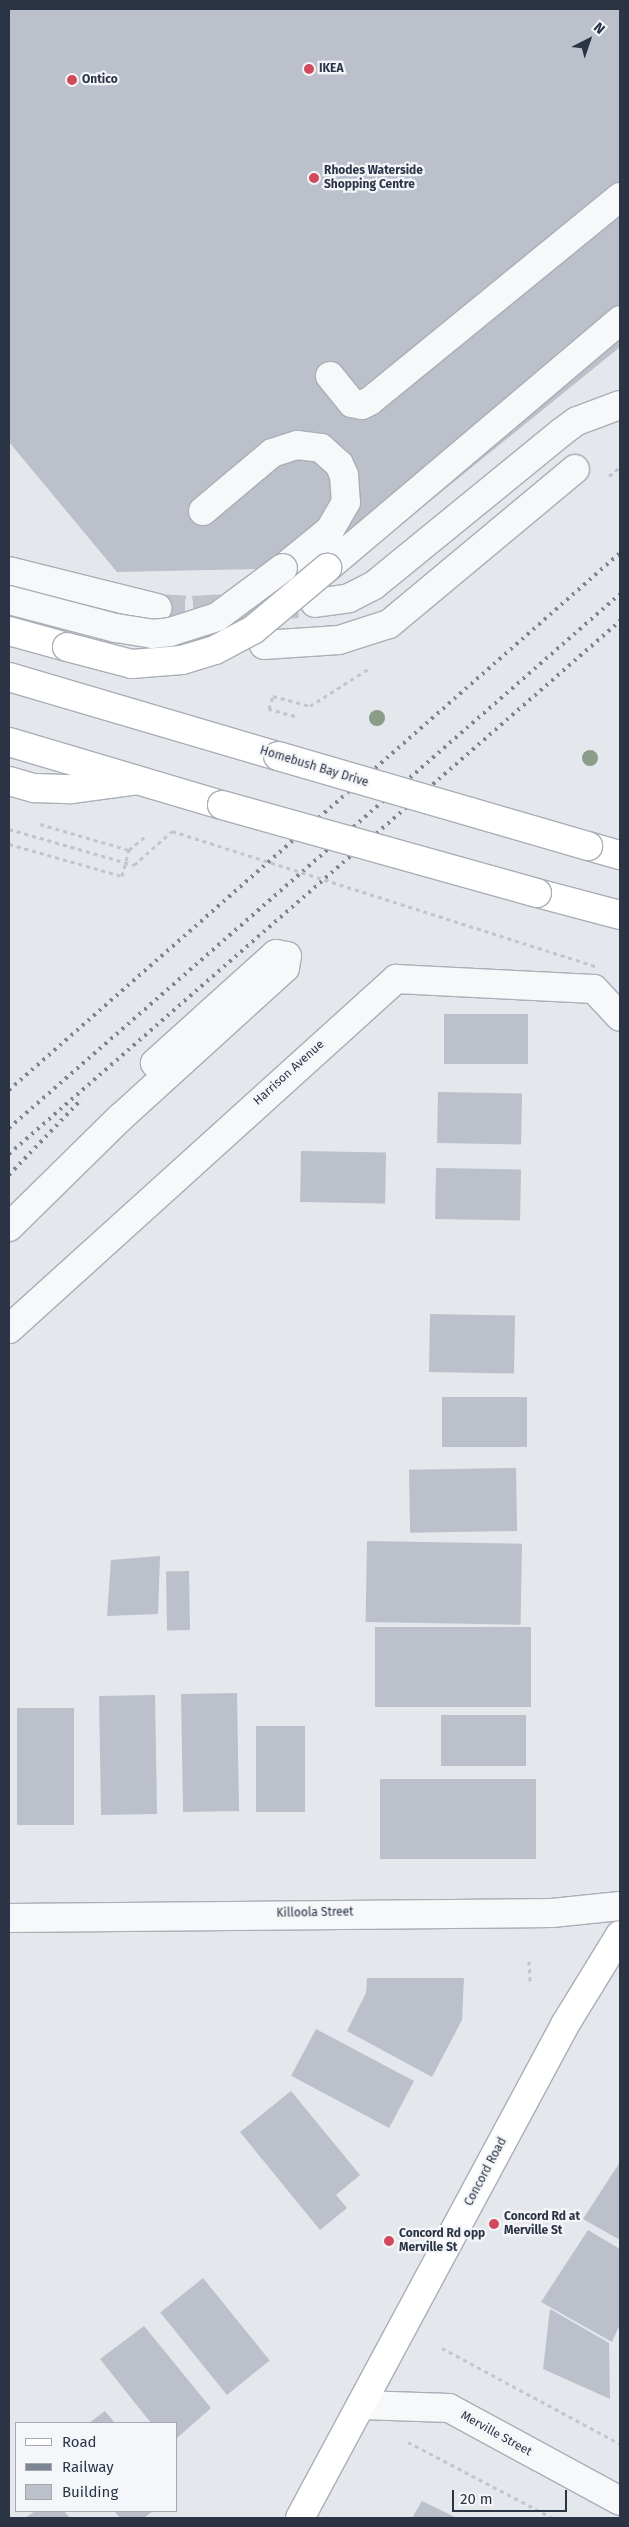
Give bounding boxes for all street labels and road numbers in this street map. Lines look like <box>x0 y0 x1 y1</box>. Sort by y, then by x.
street label: Homebush Bay Drive <box>258 744 370 790</box>
street label: Harrison Avenue <box>251 1038 327 1108</box>
street label: Killoola Street <box>276 1905 354 1921</box>
street label: Concord Road <box>462 2135 510 2209</box>
street label: Merville Street <box>458 2409 534 2459</box>

